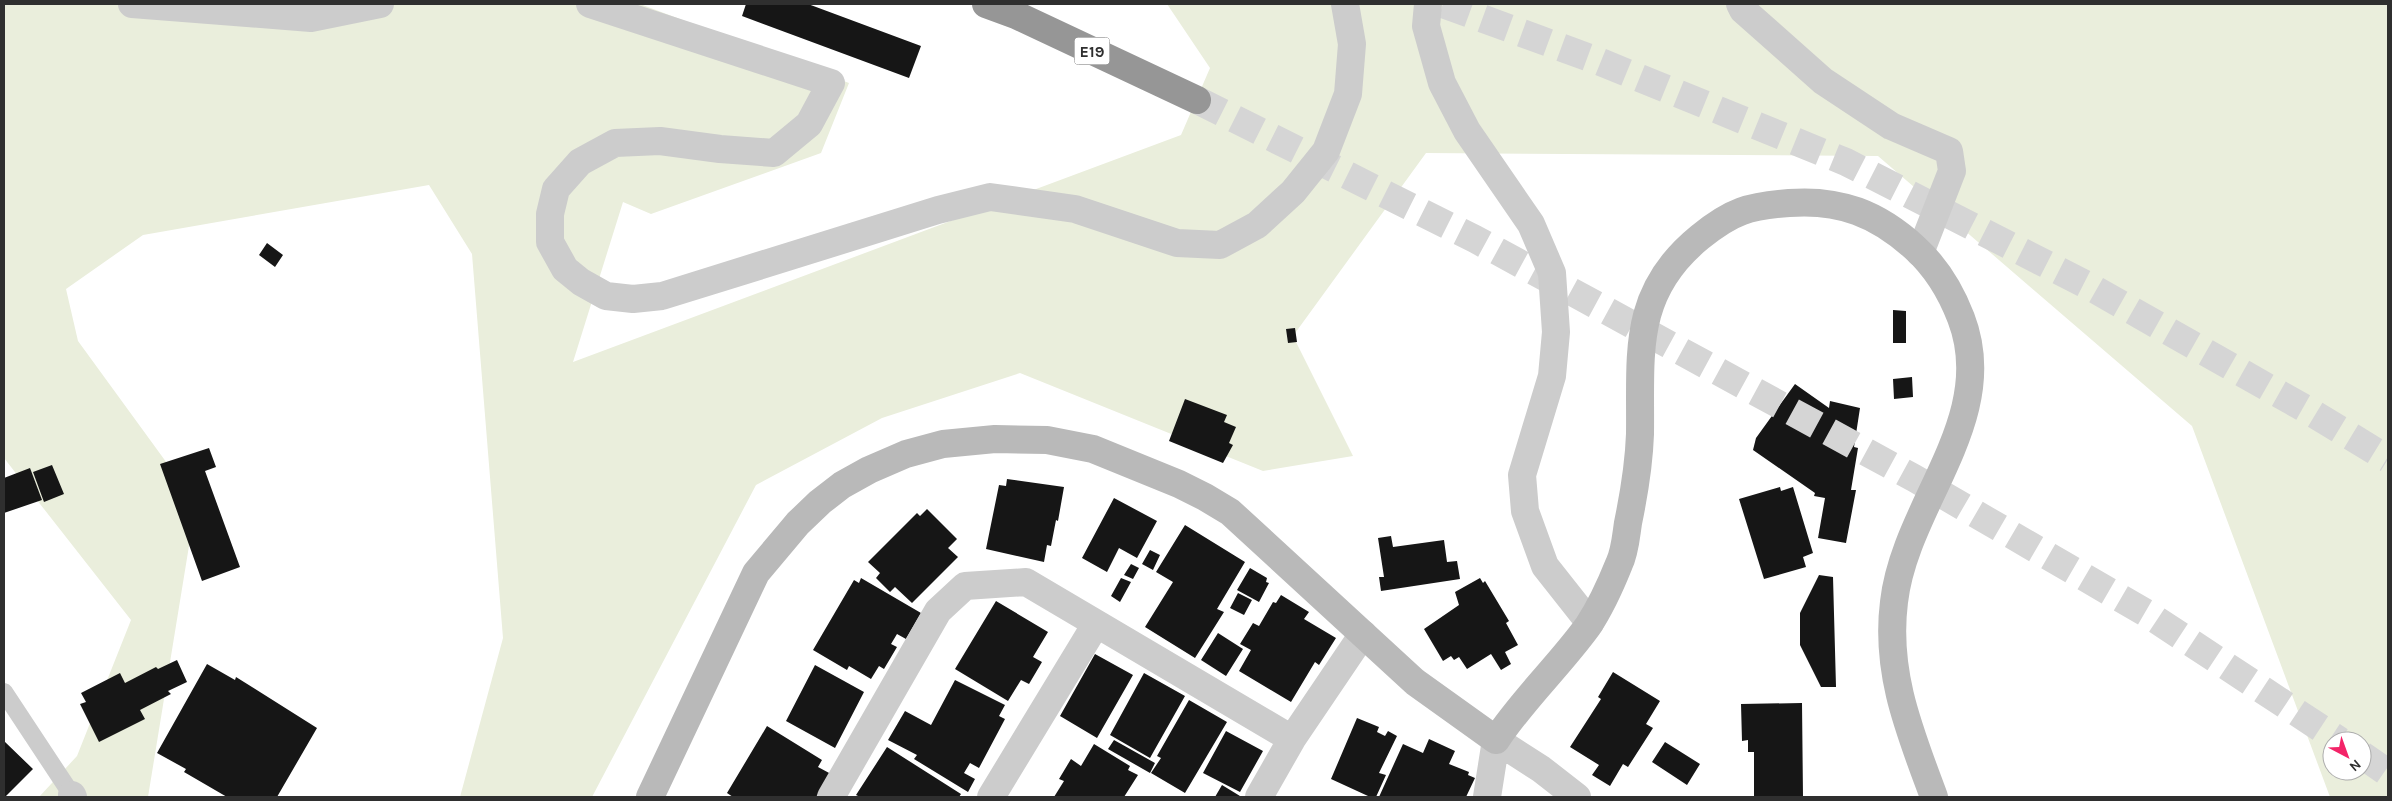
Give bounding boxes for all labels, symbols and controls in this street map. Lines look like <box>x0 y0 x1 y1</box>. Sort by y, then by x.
road number: E19 <box>1074 37 1110 64</box>
north arrow <box>2322 731 2372 781</box>
text: N <box>2346 756 2365 775</box>

